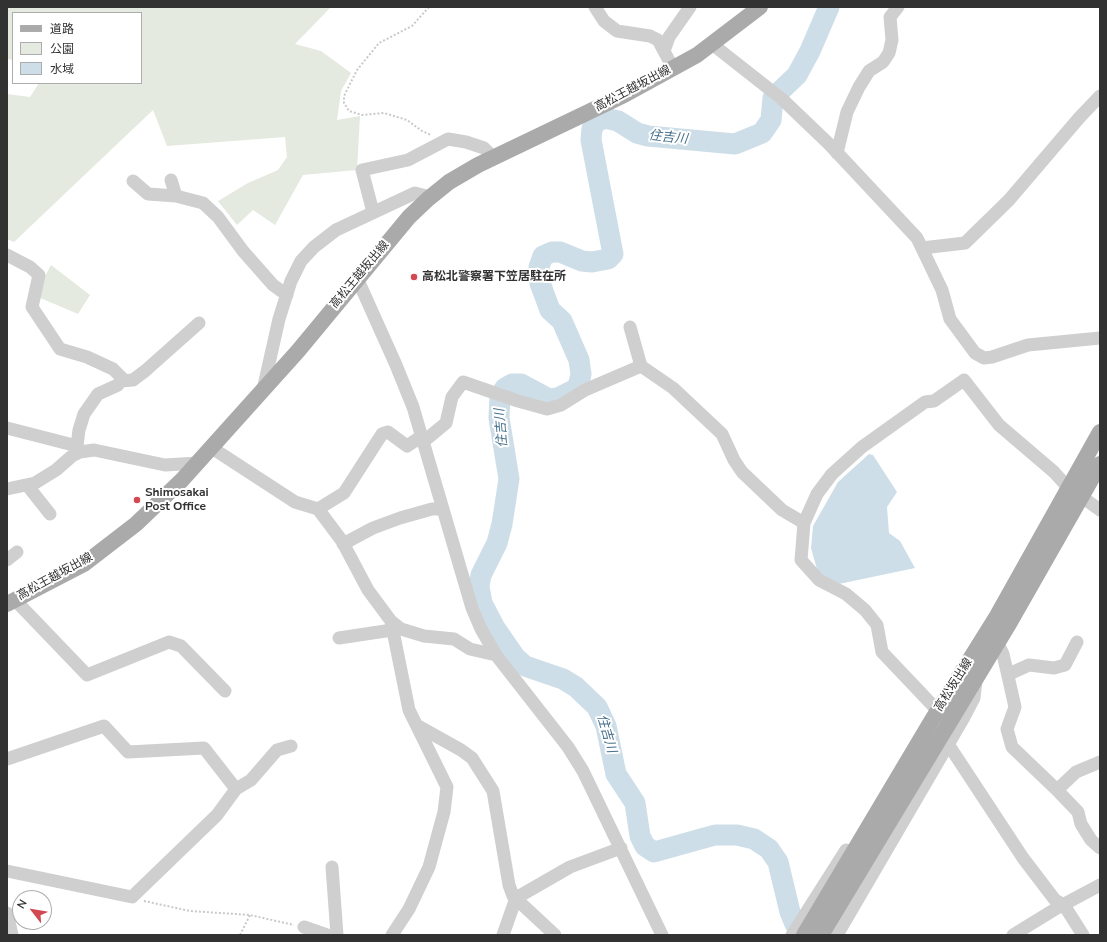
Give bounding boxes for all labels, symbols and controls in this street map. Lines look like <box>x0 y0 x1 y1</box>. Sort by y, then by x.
legend <box>12 12 142 84</box>
text: 道路 <box>50 21 74 37</box>
text: 公園 <box>50 41 74 57</box>
text: 水域 <box>50 61 74 77</box>
street label: 高松王越坂出線 <box>593 63 673 115</box>
water label: 住吉川 <box>648 128 688 148</box>
street label: 高松王越坂出線 <box>327 238 393 312</box>
place label: 高松北警察署下笠居駐在所 <box>422 270 566 284</box>
marker: 高松北警察署下笠居駐在所 <box>409 272 419 282</box>
water label: 住吉川 <box>493 408 511 448</box>
place label: Shimosakai Post Office <box>145 486 209 514</box>
marker: Shimosakai Post Office <box>132 495 142 505</box>
street label: 高松王越坂出線 <box>15 550 95 604</box>
street label: 高松坂出線 <box>932 656 976 714</box>
water label: 住吉川 <box>593 713 619 755</box>
north arrow <box>12 890 52 930</box>
text: N <box>14 897 31 911</box>

